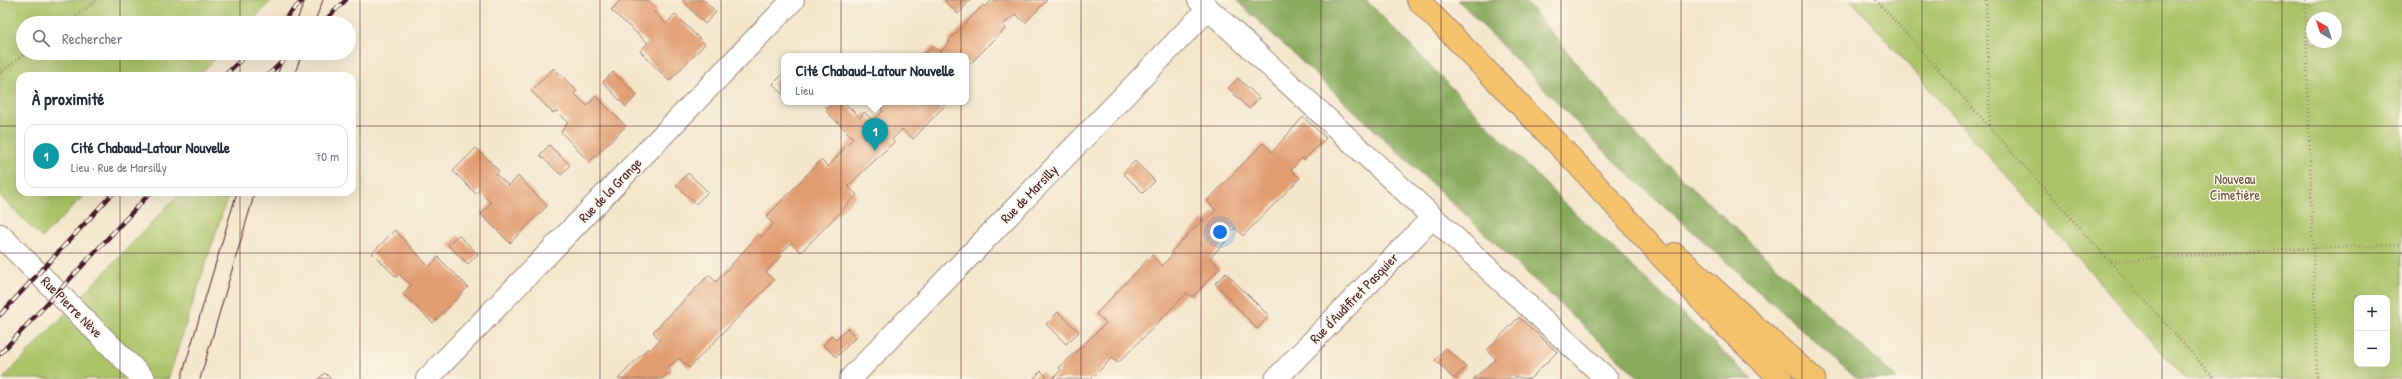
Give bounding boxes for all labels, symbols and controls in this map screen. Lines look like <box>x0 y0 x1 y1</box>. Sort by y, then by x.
north arrow <box>2306 12 2342 48</box>
search box <box>16 16 356 60</box>
icon: search <box>30 27 52 49</box>
text: Rechercher <box>62 28 123 49</box>
popup <box>781 53 969 105</box>
text: Cité Chabaud-Latour Nouvelle <box>796 60 954 81</box>
text: Lieu <box>796 81 814 99</box>
text: À proximité <box>32 87 104 110</box>
pin: 1 <box>862 118 888 151</box>
text: Cité Chabaud-Latour Nouvelle <box>71 137 230 158</box>
text: 1 <box>44 147 48 165</box>
text: 70 m <box>315 147 339 165</box>
street label: Rue de la Grange <box>574 153 646 227</box>
text: Lieu · Rue de Marsilly <box>71 158 167 176</box>
street label: Rue de Marsilly <box>996 160 1062 228</box>
park label: Nouveau Cimetière <box>2210 169 2261 204</box>
your location <box>1210 222 1230 242</box>
street label: Rue d'Audiffret Pasquier <box>1305 248 1403 348</box>
street label: Rue Pierre Nève <box>37 272 108 342</box>
map controls <box>2354 295 2390 367</box>
button: + <box>2354 295 2390 331</box>
button: − <box>2354 331 2390 367</box>

